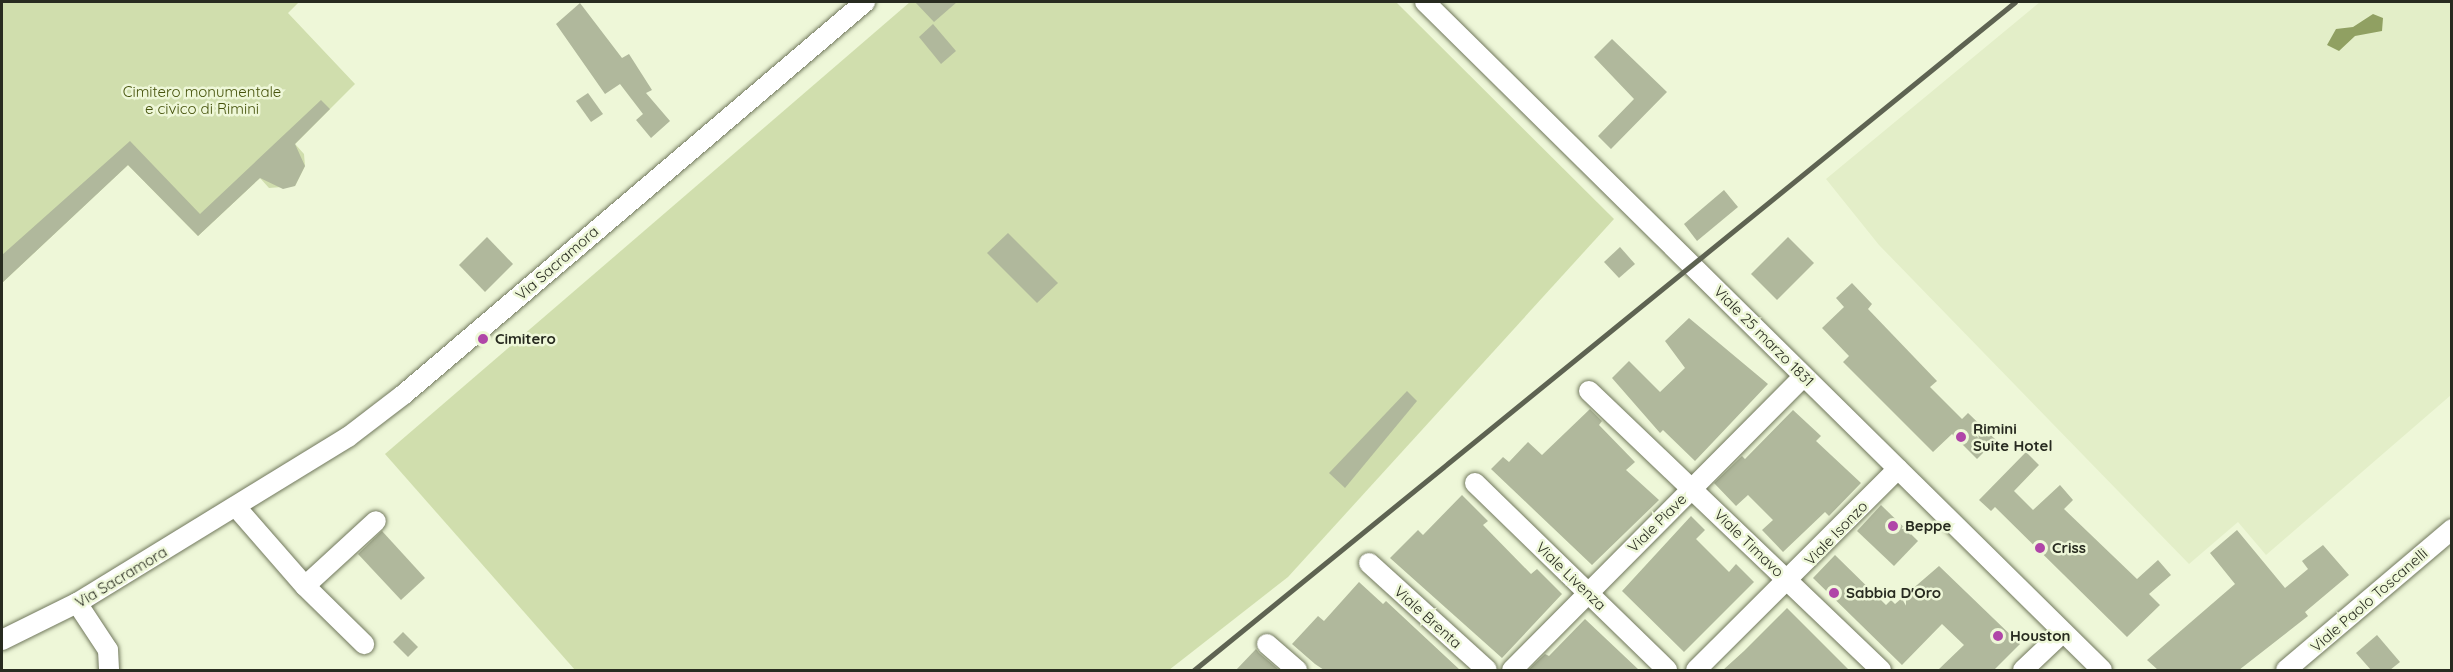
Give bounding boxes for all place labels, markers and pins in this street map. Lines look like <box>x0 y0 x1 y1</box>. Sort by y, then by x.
place label: Cimitero <box>495 330 556 348</box>
marker: Cimitero <box>476 332 490 346</box>
place label: Rimini Suite Hotel <box>1973 419 2053 454</box>
marker: Rimini Suite Hotel <box>1954 430 1968 444</box>
place label: Beppe <box>1905 517 1951 535</box>
marker: Beppe <box>1886 519 1900 533</box>
place label: Criss <box>2052 539 2086 557</box>
marker: Criss <box>2033 541 2047 555</box>
place label: Sabbia D'Oro <box>1846 584 1941 602</box>
marker: Sabbia D'Oro <box>1827 586 1841 600</box>
place label: Houston <box>2010 627 2071 645</box>
marker: Houston <box>1991 629 2005 643</box>

